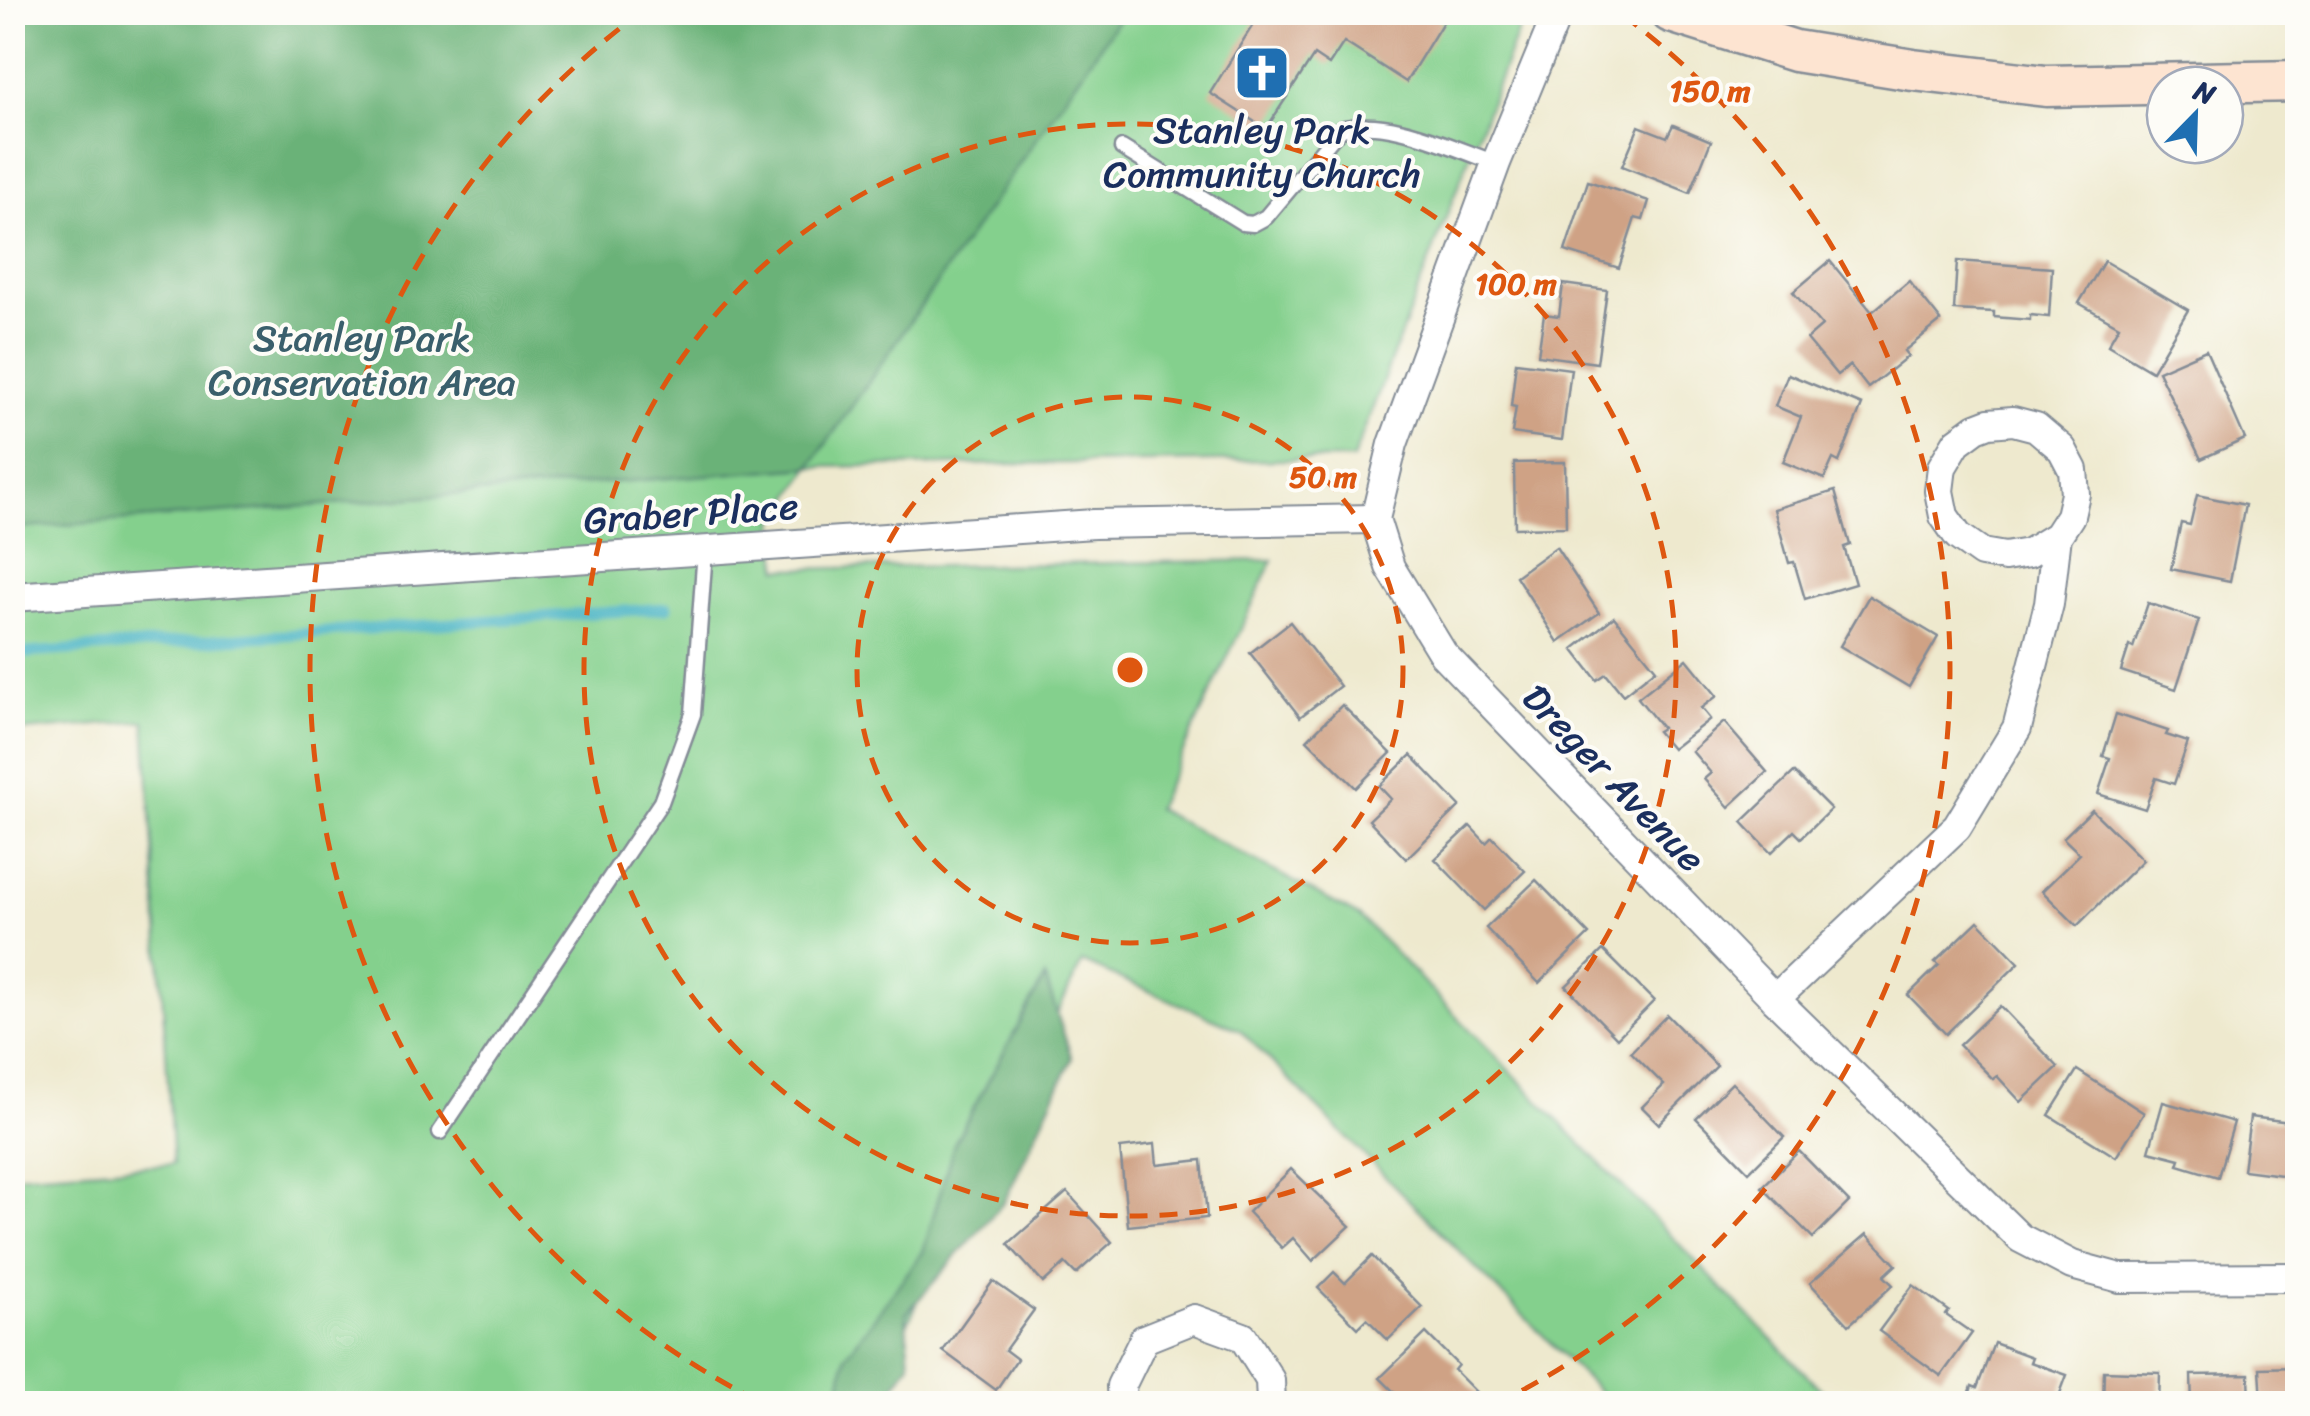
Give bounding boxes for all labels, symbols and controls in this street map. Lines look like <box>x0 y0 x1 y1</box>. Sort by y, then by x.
church icon: Stanley Park Community Church <box>1232 43 1292 103</box>
text: 150 m <box>1670 64 1751 118</box>
north arrow <box>2145 65 2245 165</box>
text: N <box>2185 66 2224 119</box>
place label: Stanley Park Community Church <box>1103 97 1421 208</box>
text: 100 m <box>1475 257 1557 311</box>
park label: Stanley Park Conservation Area <box>208 305 516 416</box>
text: 50 m <box>1289 450 1357 504</box>
street label: Graber Place <box>581 473 801 554</box>
centre of rings <box>1112 652 1148 688</box>
street label: Dreger Avenue <box>1505 668 1722 889</box>

